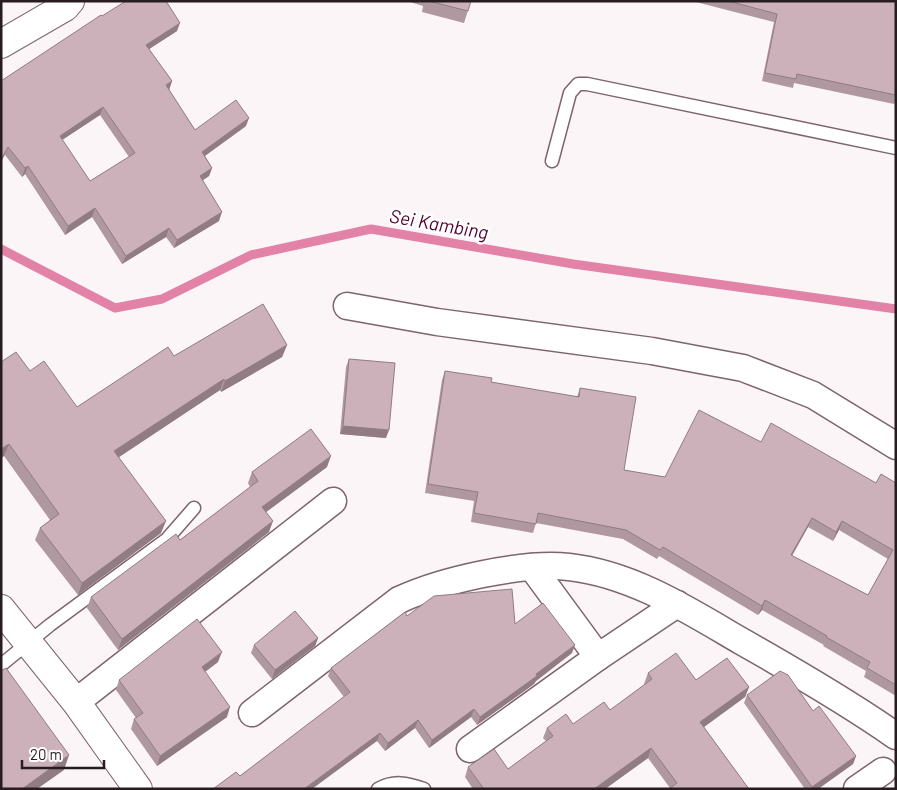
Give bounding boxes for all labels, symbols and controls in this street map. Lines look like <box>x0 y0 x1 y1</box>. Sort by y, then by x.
water label: Sei Kambing <box>388 204 490 244</box>
scale bar <box>22 738 105 770</box>
text: 20 m <box>30 745 62 763</box>

